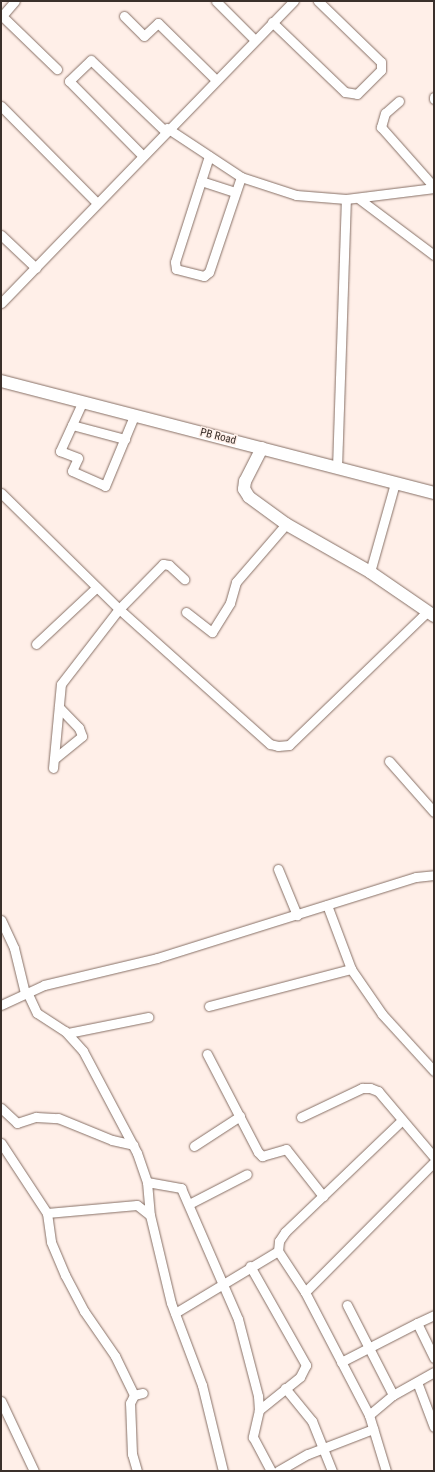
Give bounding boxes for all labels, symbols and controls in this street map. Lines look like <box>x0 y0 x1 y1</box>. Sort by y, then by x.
street label: PB Road <box>199 426 237 448</box>

